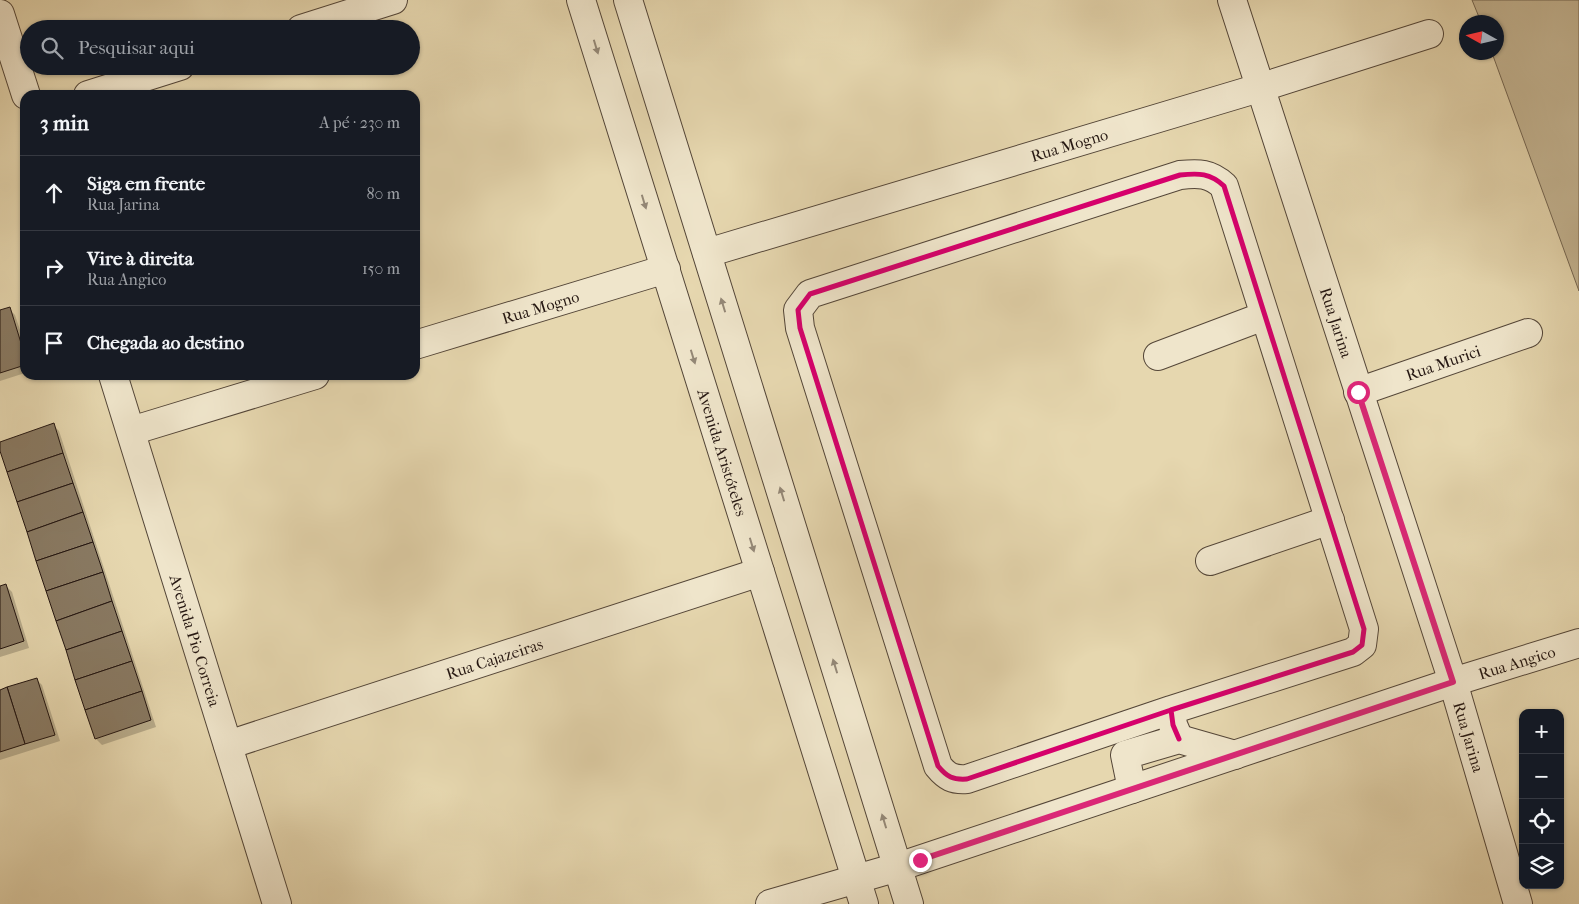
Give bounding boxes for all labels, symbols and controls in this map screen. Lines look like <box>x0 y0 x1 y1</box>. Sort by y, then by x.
north arrow <box>1459 15 1504 60</box>
search box <box>20 20 420 75</box>
icon: search <box>38 34 66 62</box>
text: Pesquisar aqui <box>78 37 195 59</box>
one-way arrow <box>592 39 600 54</box>
text: 3 min <box>40 111 89 135</box>
text: A pé · 230 m <box>319 113 400 132</box>
street label: Rua Mogno <box>1028 125 1110 166</box>
text: Siga em frente <box>87 173 205 195</box>
icon: ahead <box>40 179 68 207</box>
text: 80 m <box>366 184 400 203</box>
one-way arrow <box>641 194 649 209</box>
text: Rua Jarina <box>87 195 160 214</box>
text: Vire à direita <box>87 248 194 270</box>
icon: right <box>40 254 68 282</box>
text: 150 m <box>362 259 400 278</box>
text: Rua Angico <box>87 270 166 289</box>
street label: Rua Jarina <box>1316 285 1356 361</box>
street label: Rua Mogno <box>500 287 581 328</box>
one-way arrow <box>719 297 727 312</box>
icon: arrive <box>40 329 68 357</box>
text: Chegada ao destino <box>87 332 244 354</box>
street label: Rua Murici <box>1403 341 1483 385</box>
one-way arrow <box>689 349 697 364</box>
route start <box>1347 381 1370 404</box>
street label: Avenida Aristóteles <box>693 386 751 519</box>
one-way arrow <box>777 486 785 501</box>
one-way arrow <box>748 538 756 553</box>
street label: Avenida Pio Correia <box>165 571 224 710</box>
street label: Rua Cajazeiras <box>444 634 545 684</box>
street label: Rua Angico <box>1476 642 1558 684</box>
one-way arrow <box>831 658 839 673</box>
street label: Rua Jarina <box>1449 699 1488 775</box>
map controls <box>1519 709 1564 889</box>
button: + <box>1519 709 1564 754</box>
button: − <box>1519 754 1564 799</box>
button: locate <box>1519 799 1564 844</box>
one-way arrow <box>879 813 887 828</box>
button: layers <box>1519 844 1564 889</box>
route end <box>909 849 932 872</box>

